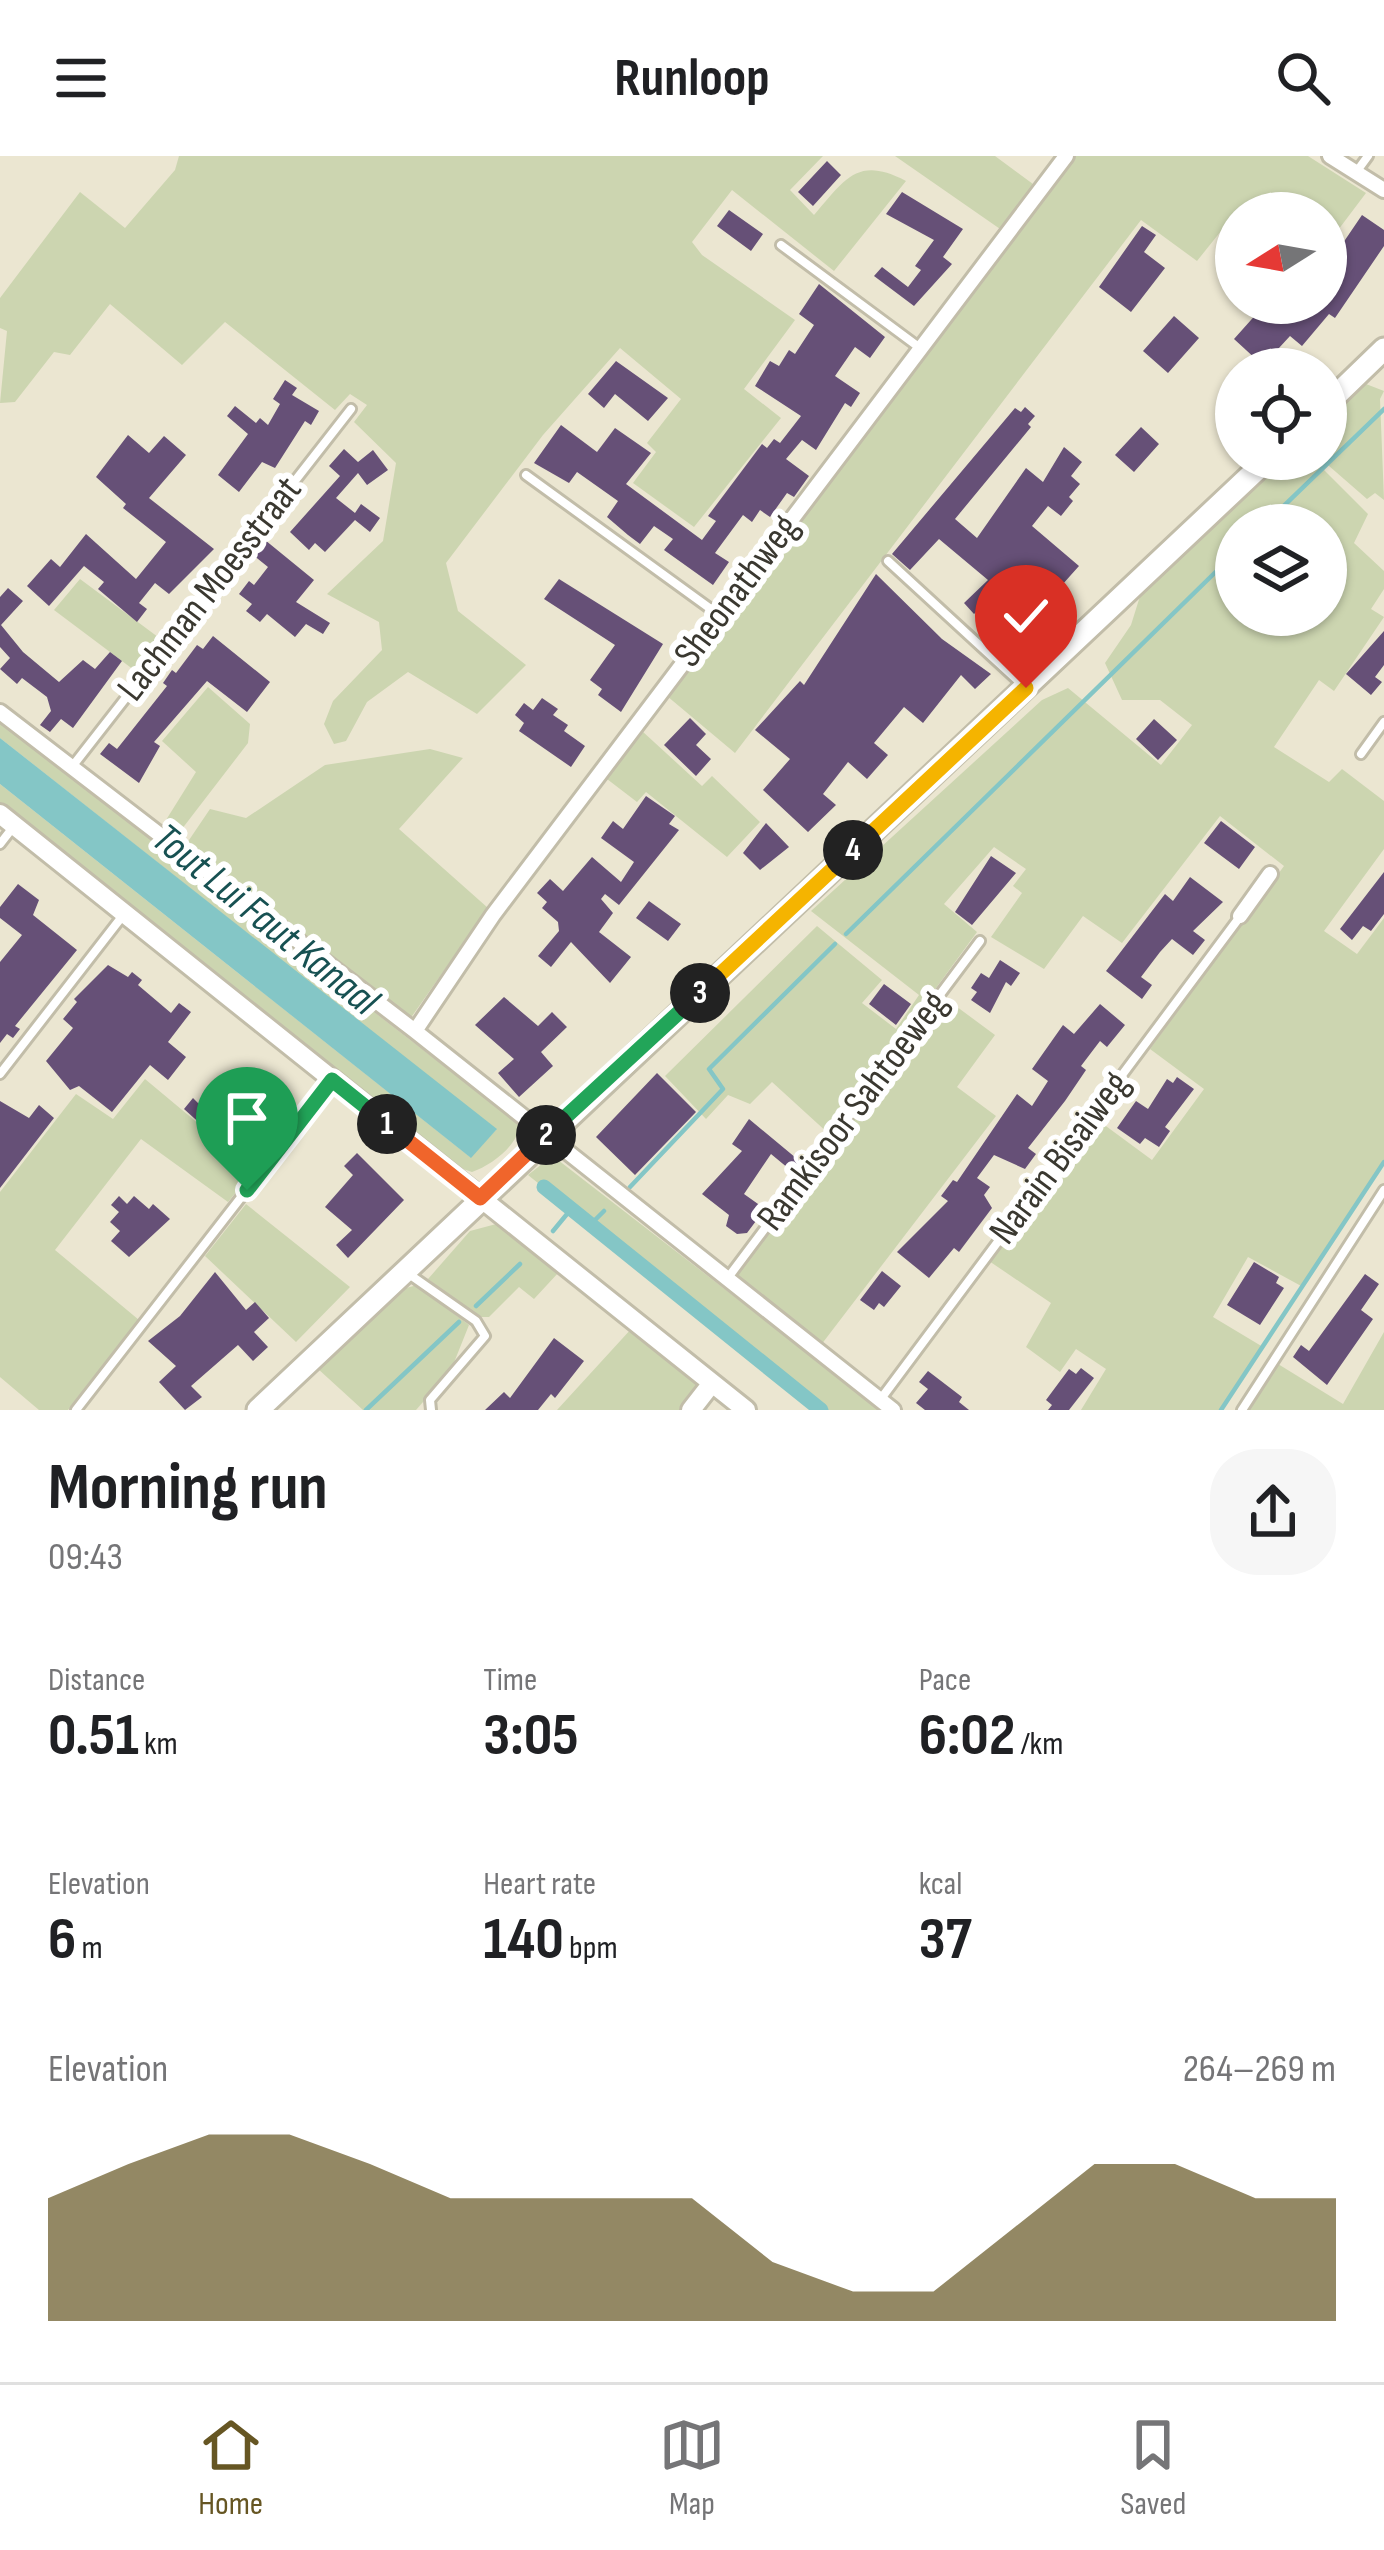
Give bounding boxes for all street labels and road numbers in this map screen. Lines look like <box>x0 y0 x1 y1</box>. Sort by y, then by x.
street label: Lachman Moesstraat <box>108 467 312 711</box>
street label: Sheonathweg <box>665 506 809 676</box>
street label: Ramkisoor Sahtoeweg <box>747 982 959 1240</box>
street label: Narain Bisaiweg <box>980 1062 1140 1254</box>

